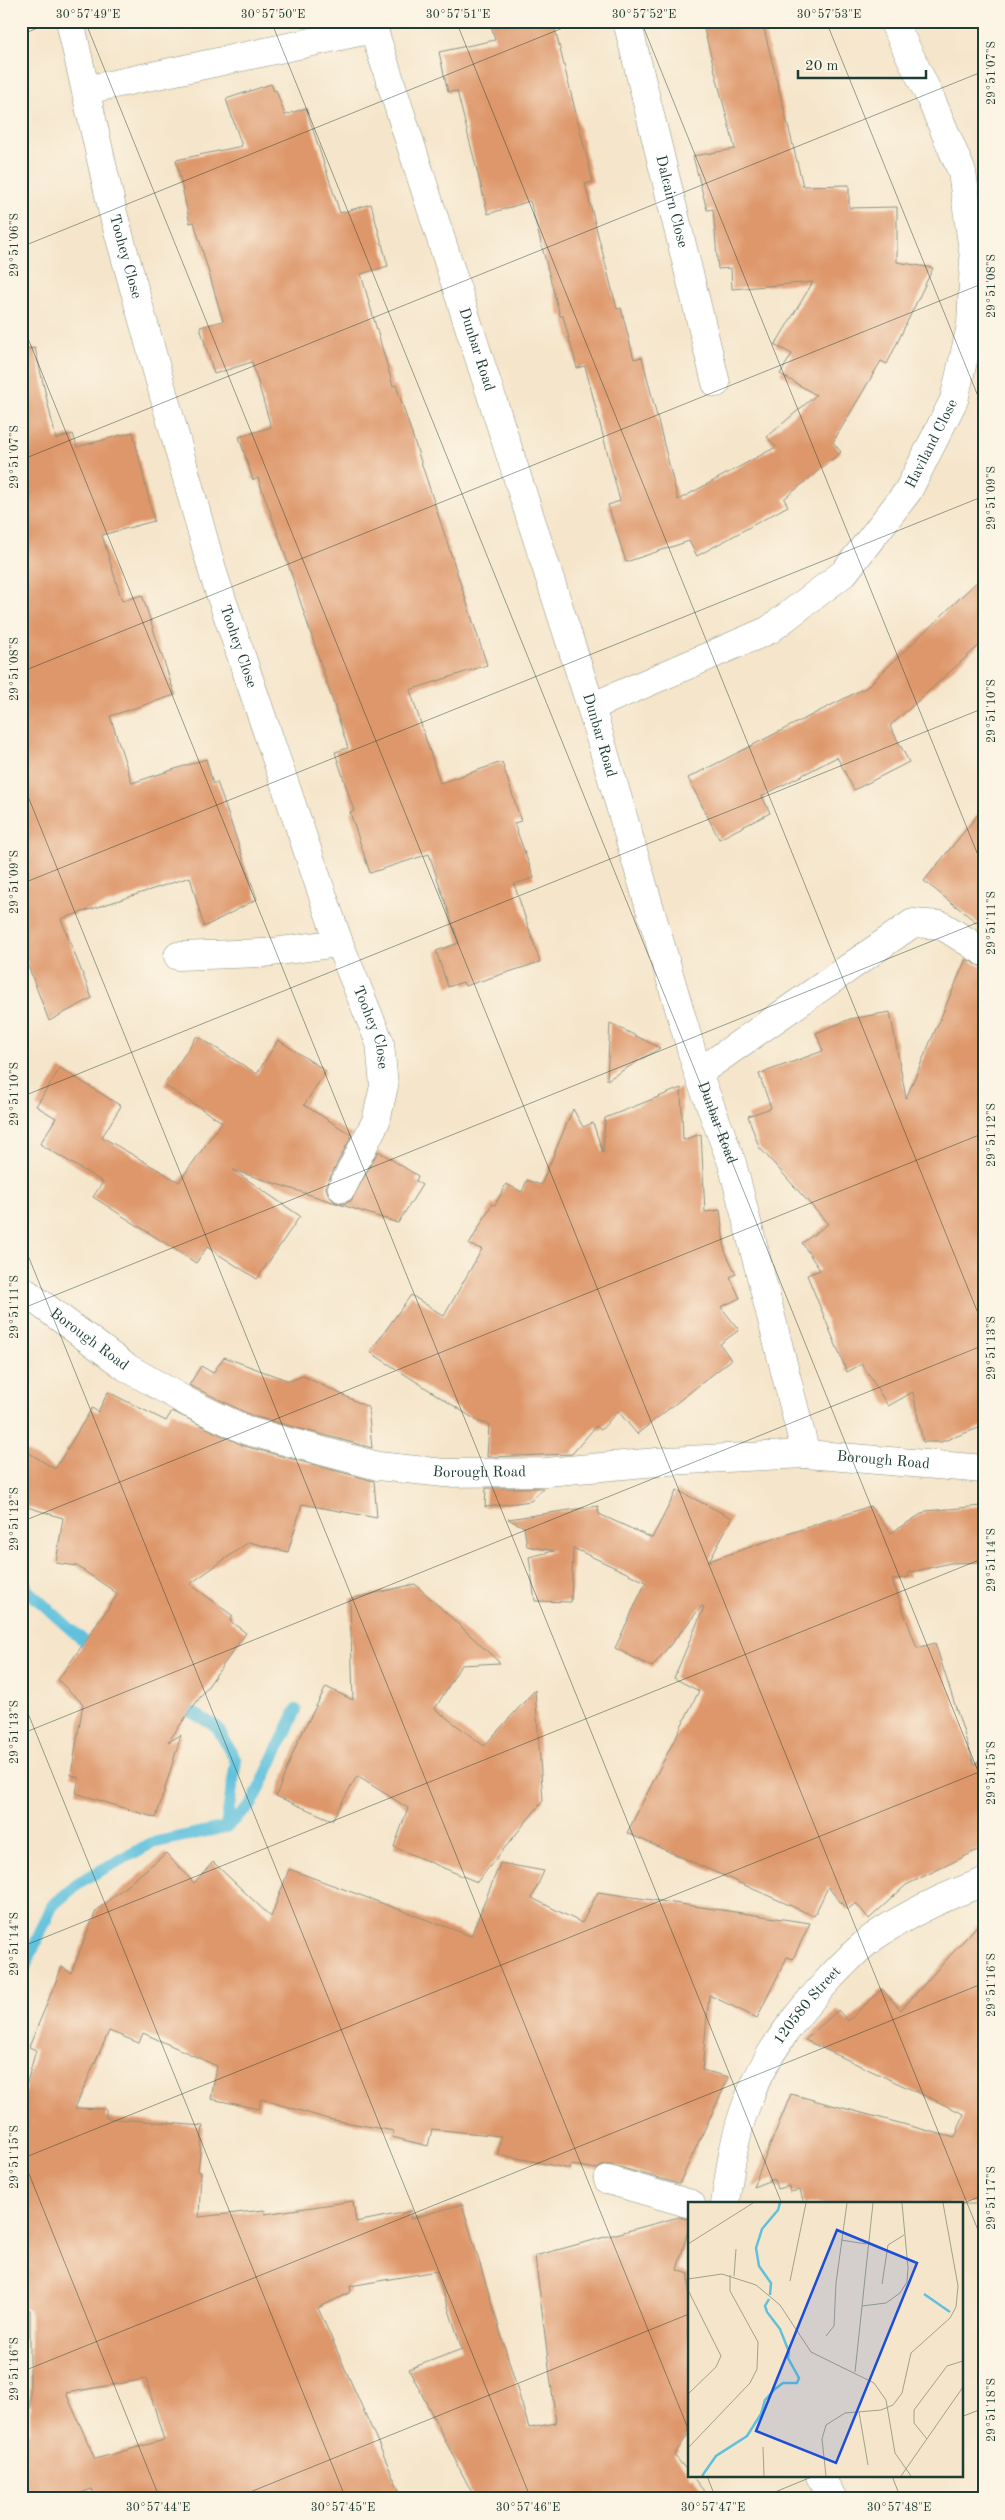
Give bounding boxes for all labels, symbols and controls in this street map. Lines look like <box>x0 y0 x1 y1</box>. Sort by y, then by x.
text: 30°57'49"E <box>56 8 120 21</box>
text: 30°57'50"E <box>241 8 305 21</box>
text: 30°57'51"E <box>426 8 490 21</box>
text: 30°57'52"E <box>612 8 676 21</box>
text: 30°57'53"E <box>797 8 861 21</box>
text: 29°51'07"S <box>985 41 998 105</box>
scale bar <box>798 48 925 80</box>
text: 20 m <box>805 59 839 74</box>
street label: Dalcairn Close <box>653 154 690 249</box>
text: 29°51'06"S <box>8 213 21 277</box>
street label: Toohey Close <box>106 213 144 301</box>
text: 29°51'08"S <box>985 254 998 318</box>
street label: Dunbar Road <box>456 306 497 393</box>
street label: Haviland Close <box>903 397 961 491</box>
text: 29°51'07"S <box>8 425 21 489</box>
text: 29°51'09"S <box>985 466 998 530</box>
street label: Toohey Close <box>217 603 259 690</box>
text: 29°51'08"S <box>8 637 21 701</box>
text: 29°51'10"S <box>985 679 998 743</box>
street label: Dunbar Road <box>580 692 619 779</box>
text: 29°51'09"S <box>8 850 21 914</box>
text: 29°51'11"S <box>985 891 998 955</box>
street label: Toohey Close <box>350 984 390 1070</box>
text: 29°51'10"S <box>8 1062 21 1126</box>
street label: Dunbar Road <box>694 1080 739 1166</box>
text: 29°51'12"S <box>985 1103 998 1167</box>
text: 29°51'11"S <box>8 1275 21 1339</box>
street label: Borough Road <box>47 1306 131 1374</box>
text: 29°51'13"S <box>985 1316 998 1380</box>
street label: Borough Road <box>836 1449 931 1472</box>
street label: Borough Road <box>432 1464 526 1481</box>
text: 29°51'12"S <box>8 1487 21 1551</box>
text: 29°51'14"S <box>985 1528 998 1592</box>
text: 29°51'13"S <box>8 1700 21 1764</box>
text: 29°51'15"S <box>985 1741 998 1805</box>
text: 29°51'14"S <box>8 1912 21 1976</box>
text: 29°51'16"S <box>985 1953 998 2017</box>
street label: 120580 Street <box>771 1964 844 2047</box>
text: 29°51'15"S <box>8 2125 21 2189</box>
text: 29°51'17"S <box>985 2166 998 2230</box>
inset map <box>688 2202 962 2478</box>
text: 29°51'16"S <box>8 2337 21 2401</box>
text: 29°51'18"S <box>985 2378 998 2442</box>
text: 30°57'44"E <box>126 2501 190 2514</box>
text: 30°57'45"E <box>311 2501 375 2514</box>
text: 30°57'46"E <box>496 2501 560 2514</box>
text: 30°57'47"E <box>681 2501 745 2514</box>
text: 30°57'48"E <box>867 2501 931 2514</box>

